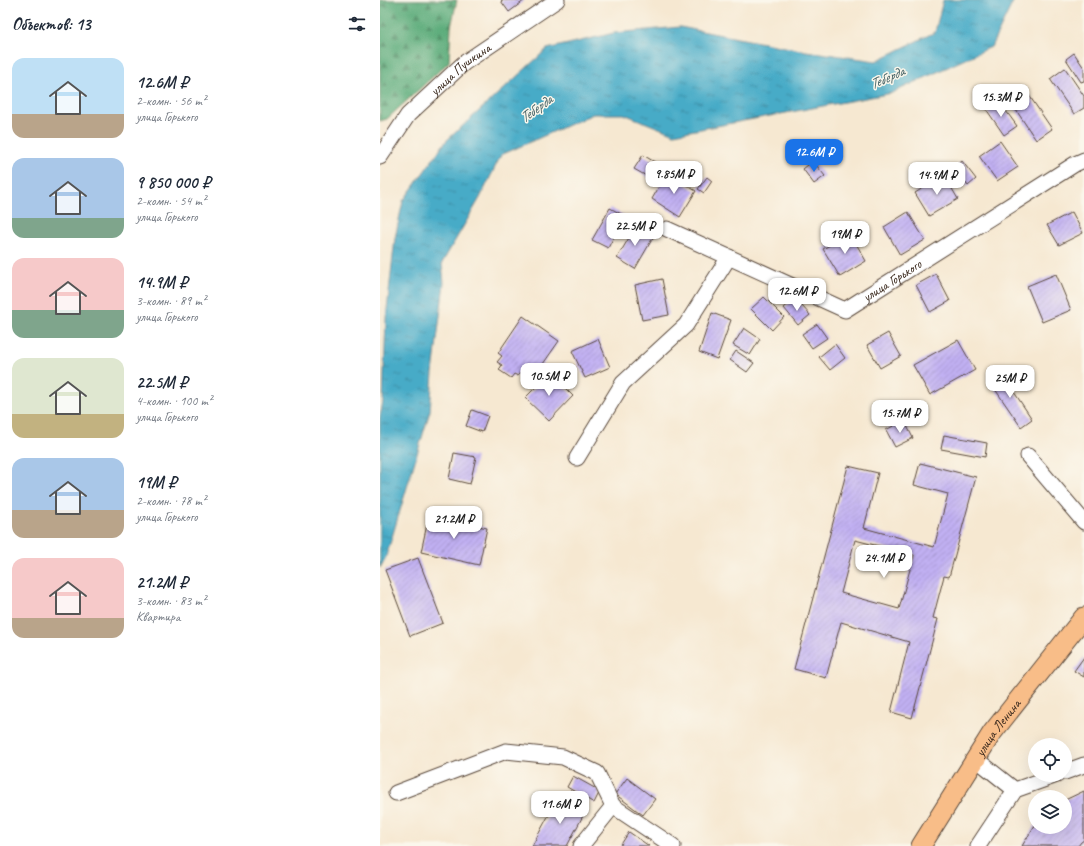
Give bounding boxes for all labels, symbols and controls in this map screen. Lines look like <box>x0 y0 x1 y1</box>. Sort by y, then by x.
icon: filters <box>346 13 368 35</box>
text: Объектов: 13 <box>12 14 91 35</box>
street label: улица Пушкина <box>425 38 495 100</box>
water label: Теберда <box>867 61 909 94</box>
text: 12.6M ₽ <box>136 72 188 93</box>
icon: home <box>44 74 92 122</box>
pin: 15.3M ₽ <box>964 84 1038 118</box>
text: 15.3M ₽ <box>981 89 1021 105</box>
water label: Теберда <box>516 90 558 127</box>
text: 2-комн. · 56 m² <box>136 93 206 109</box>
text: улица Горького <box>136 109 198 125</box>
pin: 12.6M ₽ <box>777 139 851 173</box>
text: 12.6M ₽ <box>794 144 834 160</box>
pin: 9.85M ₽ <box>637 161 711 195</box>
pin: 14.9M ₽ <box>900 162 974 196</box>
text: 9.85M ₽ <box>654 166 694 182</box>
text: 14.9M ₽ <box>917 167 957 183</box>
text: 9 850 000 ₽ <box>136 172 210 193</box>
icon: home <box>44 174 92 222</box>
text: 2-комн. · 54 m² <box>136 193 206 209</box>
text: улица Горького <box>136 209 198 225</box>
pin: 22.5M ₽ <box>598 213 672 247</box>
text: 22.5M ₽ <box>615 218 655 234</box>
pin: 19M ₽ <box>817 221 873 255</box>
text: 19M ₽ <box>830 226 860 242</box>
street label: улица Горького <box>858 255 925 306</box>
text: 14.9M ₽ <box>136 272 187 293</box>
icon: home <box>44 274 92 322</box>
pin: 12.6M ₽ <box>760 278 834 312</box>
text: 12.6M ₽ <box>777 283 817 299</box>
text: 3-комн. · 89 m² <box>136 293 206 309</box>
text: улица Горького <box>136 309 198 325</box>
pin: 10.5M ₽ <box>512 363 586 397</box>
pin: 25M ₽ <box>982 365 1038 399</box>
text: 10.5M ₽ <box>529 368 569 384</box>
text: 25M ₽ <box>995 370 1025 386</box>
text: 22.5M ₽ <box>136 372 187 393</box>
icon: home <box>44 374 92 422</box>
text: 4-комн. · 100 m² <box>136 393 212 409</box>
pin: 15.7M ₽ <box>863 400 937 434</box>
text: 15.7M ₽ <box>880 405 920 421</box>
text: улица Горького <box>136 409 198 425</box>
text: 19M ₽ <box>136 472 176 493</box>
icon: home <box>44 474 92 522</box>
text: 2-комн. · 78 m² <box>136 493 206 509</box>
pin: 21.2M ₽ <box>417 506 491 540</box>
text: улица Горького <box>136 509 198 525</box>
text: 21.2M ₽ <box>434 511 474 527</box>
pin: 24.1M ₽ <box>847 545 921 579</box>
text: 24.1M ₽ <box>864 550 904 566</box>
text: 21.2M ₽ <box>136 572 188 593</box>
icon: home <box>44 574 92 622</box>
text: 3-комн. · 83 m² <box>136 593 206 609</box>
text: Квартира <box>136 609 180 625</box>
street label: улица Ленина <box>971 695 1025 760</box>
map controls <box>1028 738 1072 834</box>
button: locate <box>1028 738 1072 782</box>
button: layers <box>1028 790 1072 834</box>
pin: 11.6M ₽ <box>523 791 597 825</box>
text: 11.6M ₽ <box>540 796 580 812</box>

